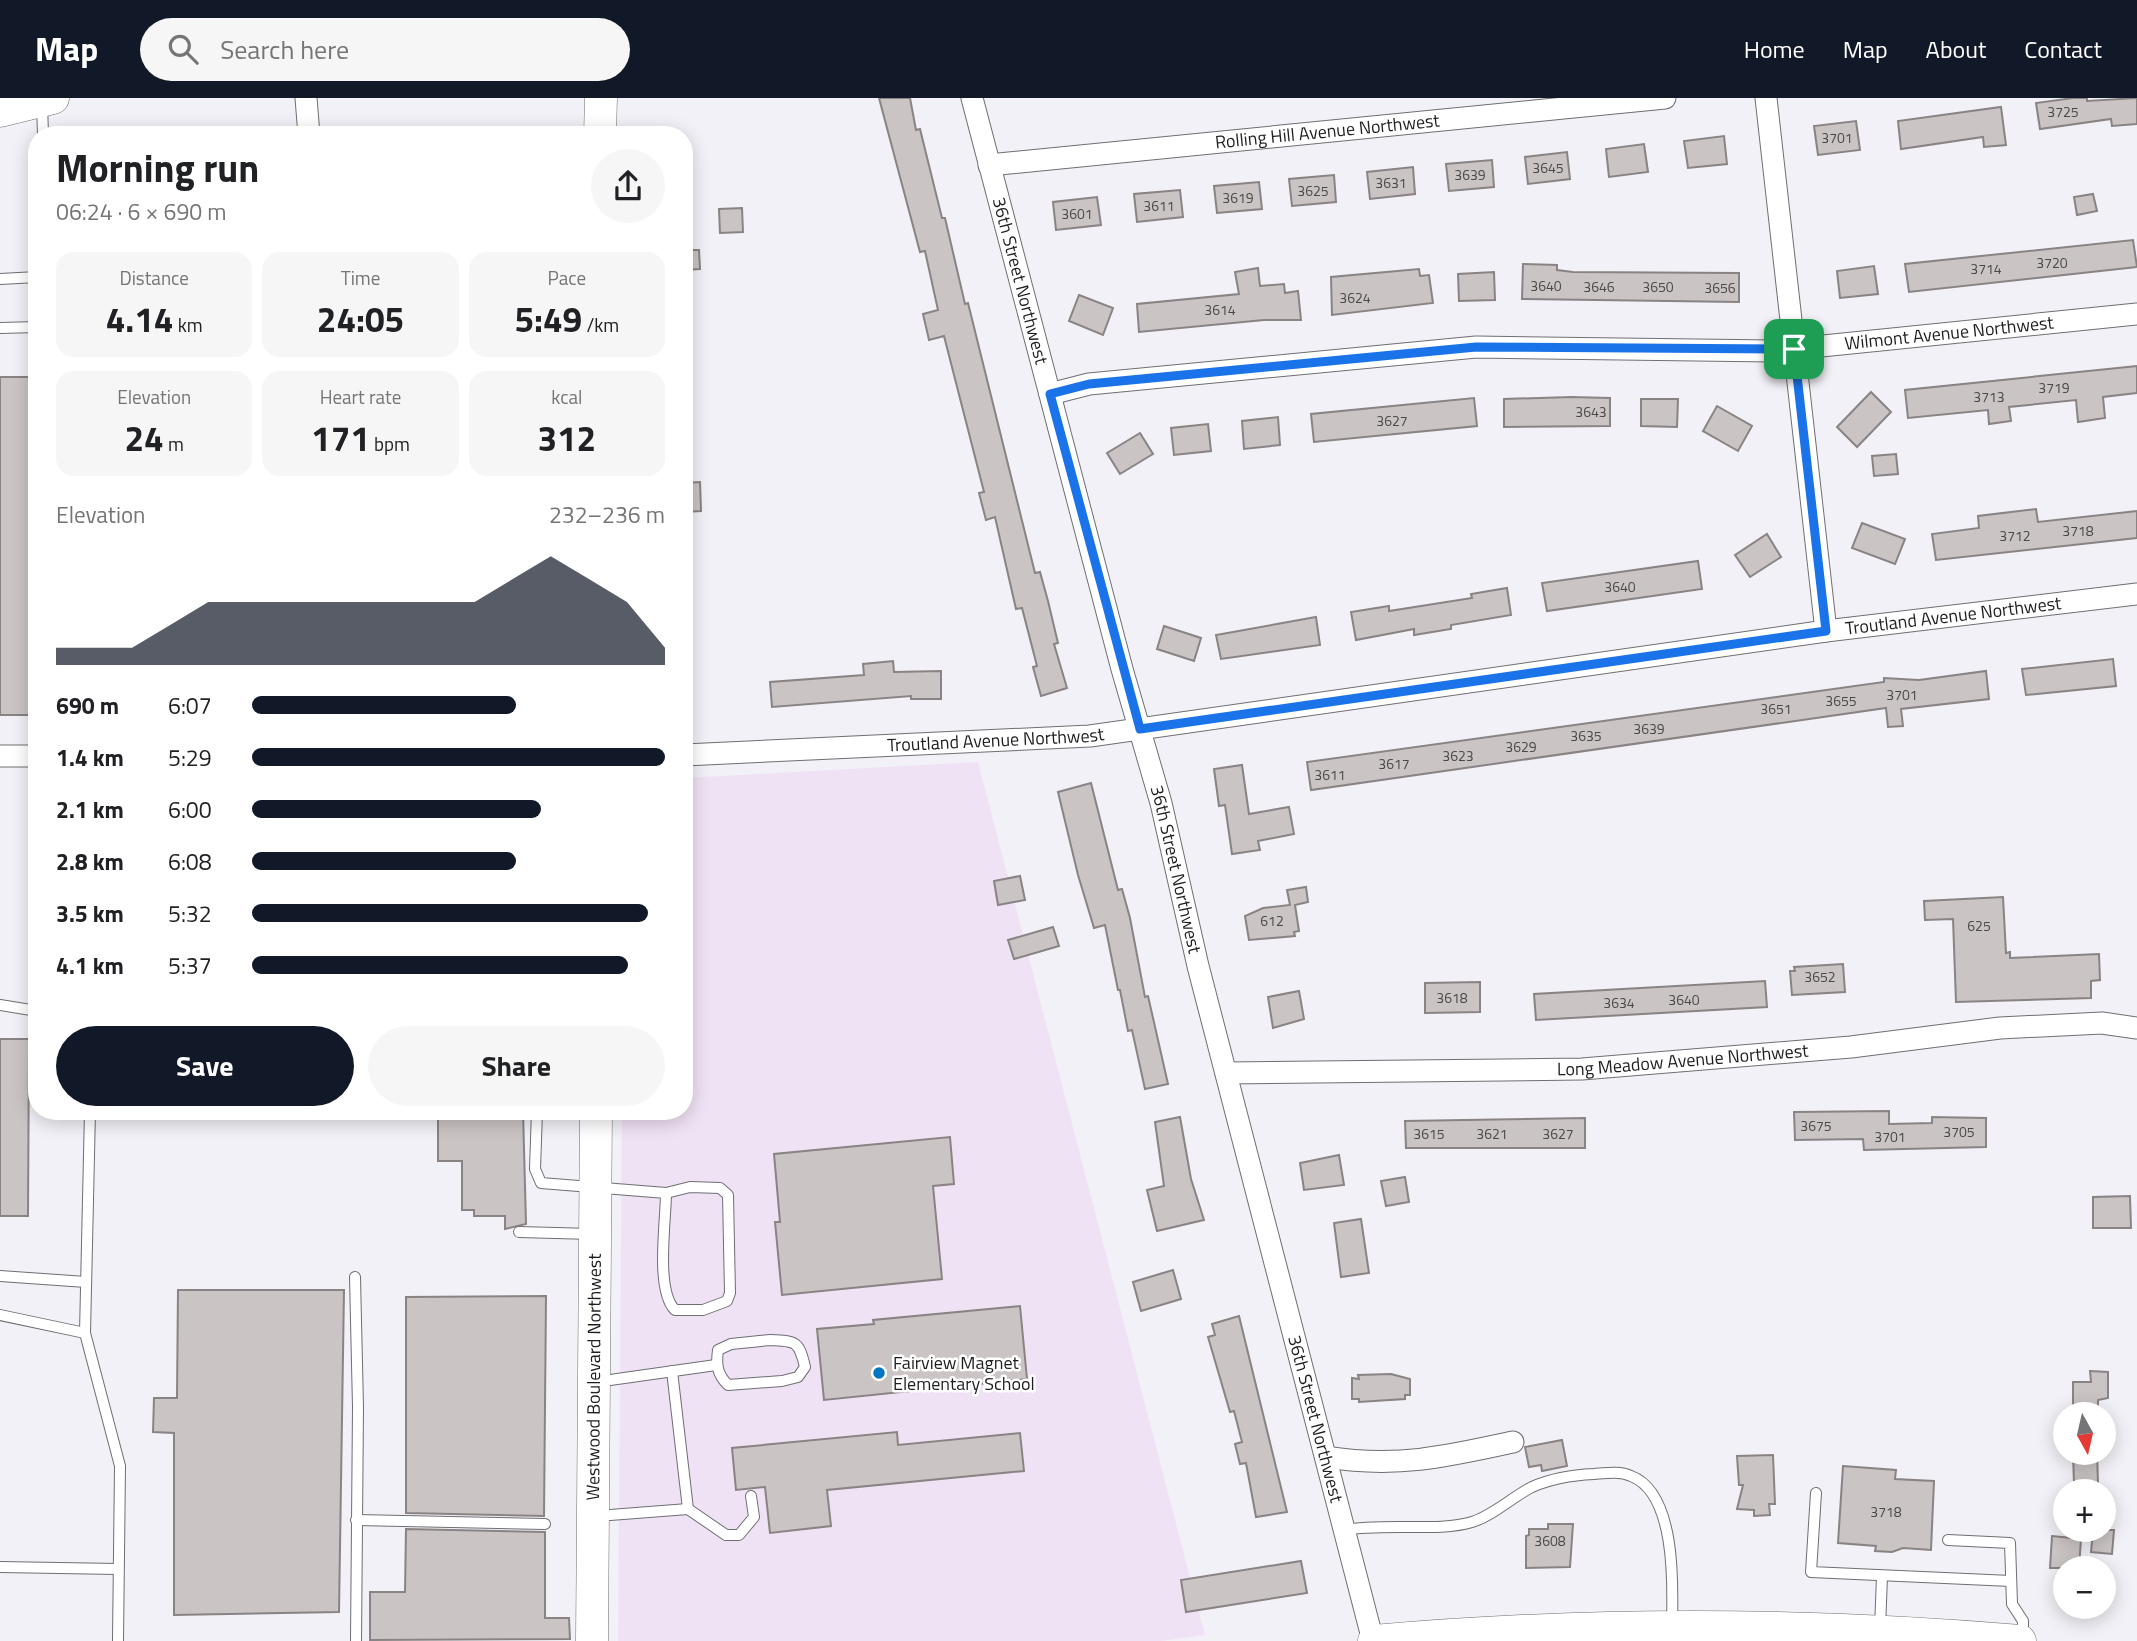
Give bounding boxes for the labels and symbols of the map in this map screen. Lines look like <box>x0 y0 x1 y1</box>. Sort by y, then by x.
house number: 3725 <box>2047 101 2079 122</box>
street label: Rolling Hill Avenue Northwest <box>1214 106 1442 156</box>
house number: 3701 <box>1821 127 1853 148</box>
house number: 3645 <box>1532 157 1564 178</box>
house number: 3639 <box>1454 164 1486 185</box>
house number: 3631 <box>1375 172 1407 193</box>
house number: 3625 <box>1297 180 1329 201</box>
house number: 3619 <box>1222 187 1254 208</box>
street label: 36th Street Northwest <box>986 194 1056 368</box>
house number: 3611 <box>1143 195 1175 216</box>
house number: 3601 <box>1061 203 1093 224</box>
house number: 3720 <box>2036 252 2068 273</box>
house number: 3714 <box>1970 258 2002 279</box>
house number: 3640 <box>1530 275 1562 296</box>
house number: 3646 <box>1583 276 1615 297</box>
house number: 3650 <box>1642 276 1674 297</box>
house number: 3656 <box>1704 277 1736 298</box>
house number: 3624 <box>1339 287 1371 308</box>
house number: 3614 <box>1204 299 1236 320</box>
street label: Wilmont Avenue Northwest <box>1843 308 2056 357</box>
pin <box>1764 319 1824 379</box>
house number: 3719 <box>2038 377 2070 398</box>
house number: 3713 <box>1973 386 2005 407</box>
house number: 3643 <box>1575 401 1607 422</box>
house number: 3627 <box>1376 410 1408 431</box>
house number: 3718 <box>2062 520 2094 541</box>
house number: 3712 <box>1999 525 2031 546</box>
house number: 3640 <box>1604 576 1636 597</box>
street label: Troutland Avenue Northwest <box>1844 589 2063 642</box>
house number: 3701 <box>1886 684 1918 705</box>
house number: 3655 <box>1825 690 1857 711</box>
house number: 3651 <box>1760 698 1792 719</box>
house number: 3639 <box>1633 718 1665 739</box>
street label: Troutland Avenue Northwest <box>887 720 1107 758</box>
house number: 3635 <box>1570 725 1602 746</box>
house number: 3629 <box>1505 736 1537 757</box>
house number: 3623 <box>1442 745 1474 766</box>
house number: 3617 <box>1378 753 1410 774</box>
house number: 3611 <box>1314 764 1346 785</box>
street label: 36th Street Northwest <box>1144 782 1209 957</box>
house number: 612 <box>1260 910 1284 931</box>
house number: 625 <box>1967 915 1991 936</box>
house number: 3652 <box>1804 966 1836 987</box>
house number: 3618 <box>1436 987 1468 1008</box>
house number: 3640 <box>1668 989 1700 1010</box>
house number: 3634 <box>1603 992 1635 1013</box>
street label: Long Meadow Avenue Northwest <box>1557 1036 1810 1082</box>
house number: 3675 <box>1800 1115 1832 1136</box>
house number: 3705 <box>1943 1121 1975 1142</box>
house number: 3615 <box>1413 1123 1445 1144</box>
house number: 3621 <box>1476 1123 1508 1144</box>
house number: 3627 <box>1542 1123 1574 1144</box>
house number: 3701 <box>1874 1126 1906 1147</box>
street label: Westwood Boulevard Northwest <box>579 1253 608 1501</box>
street label: 36th Street Northwest <box>1281 1332 1351 1506</box>
place label: Fairview Magnet Elementary School <box>893 1349 1035 1397</box>
marker: Fairview Magnet Elementary School <box>871 1365 887 1381</box>
north arrow <box>2053 1402 2116 1465</box>
house number: 3718 <box>1870 1501 1902 1522</box>
house number: 3608 <box>1534 1530 1566 1551</box>

